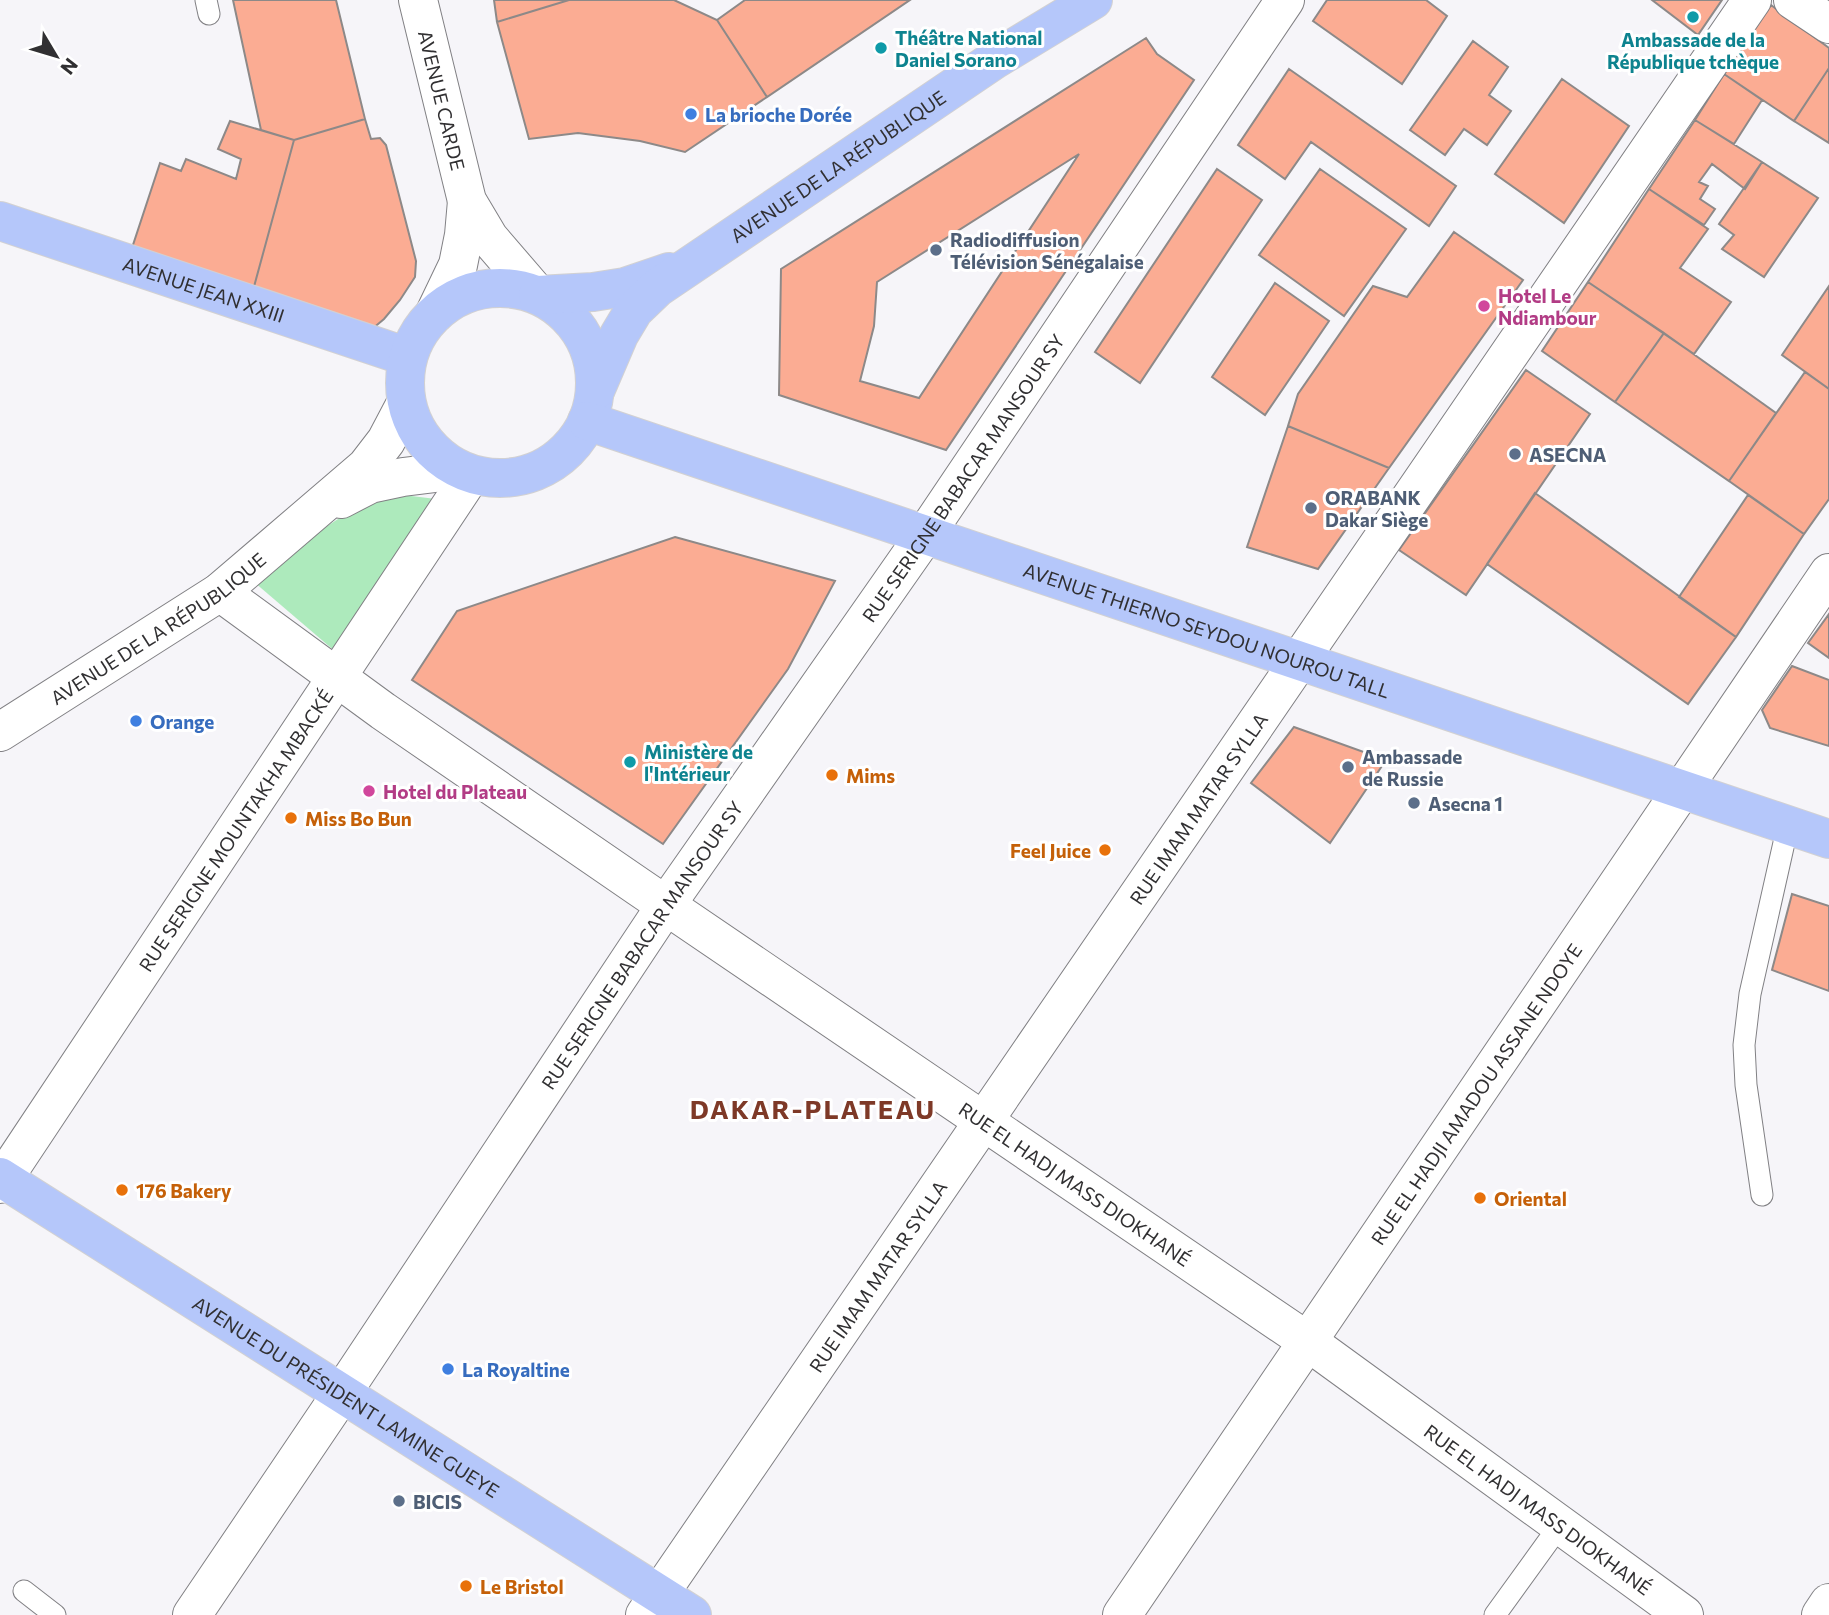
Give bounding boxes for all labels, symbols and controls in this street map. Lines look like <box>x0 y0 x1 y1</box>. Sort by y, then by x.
marker: Ambassade de la République tchèque <box>1685 9 1701 25</box>
north arrow <box>21 21 91 91</box>
place label: Théâtre National Daniel Sorano <box>895 26 1043 71</box>
street label: AVENUE CARDE <box>414 28 471 172</box>
place label: Ambassade de la République tchèque <box>1607 28 1779 73</box>
marker: Théâtre National Daniel Sorano <box>873 40 889 56</box>
text: N <box>56 54 83 79</box>
street label: AVENUE DE LA RÉPUBLIQUE <box>726 85 950 247</box>
place label: La brioche Dorée <box>705 103 852 126</box>
marker: La brioche Dorée <box>683 106 699 122</box>
place label: Radiodiffusion Télévision Sénégalaise <box>950 228 1144 273</box>
marker: Radiodiffusion Télévision Sénégalaise <box>928 242 944 258</box>
street label: AVENUE JEAN XXIII <box>120 251 288 327</box>
place label: Hotel Le Ndiambour <box>1498 284 1597 329</box>
marker: Hotel Le Ndiambour <box>1476 298 1492 314</box>
street label: RUE SERIGNE BABACAR MANSOUR SY <box>857 329 1069 626</box>
place label: ASECNA <box>1529 443 1607 466</box>
marker: ASECNA <box>1507 446 1523 462</box>
place label: ORABANK Dakar Siège <box>1325 486 1428 531</box>
marker: ORABANK Dakar Siège <box>1303 500 1319 516</box>
street label: AVENUE DE LA RÉPUBLIQUE <box>46 547 270 709</box>
street label: AVENUE THIERNO SEYDOU NOUROU TALL <box>1021 557 1393 702</box>
street label: RUE SERIGNE MOUNTAKHA MBACKÉ <box>133 685 337 975</box>
street label: RUE IMAM MATAR SYLLA <box>1124 708 1272 909</box>
place label: Orange <box>150 710 214 733</box>
marker: Orange <box>128 713 144 729</box>
place label: Ministère de l'Intérieur <box>644 740 753 785</box>
place label: Ambassade de Russie <box>1362 745 1462 790</box>
marker: Ministère de l'Intérieur <box>622 754 638 770</box>
marker: Ambassade de Russie <box>1340 759 1356 775</box>
place label: Mims <box>846 764 895 787</box>
marker: Mims <box>824 767 840 783</box>
place label: Hotel du Plateau <box>383 780 527 803</box>
marker: Hotel du Plateau <box>361 783 377 799</box>
place label: Asecna 1 <box>1428 792 1503 815</box>
marker: Asecna 1 <box>1406 795 1422 811</box>
street label: RUE SERIGNE BABACAR MANSOUR SY <box>536 796 747 1093</box>
place label: Miss Bo Bun <box>305 807 412 830</box>
marker: Miss Bo Bun <box>283 810 299 826</box>
place label: Feel Juice <box>1010 839 1091 862</box>
marker: Feel Juice <box>1097 842 1113 858</box>
street label: RUE EL HADJI AMADOU ASSANE NDOYE <box>1365 939 1586 1249</box>
district label: DAKAR-PLATEAU <box>690 1093 936 1124</box>
street label: RUE EL HADJ MASS DIOKHANÉ <box>955 1097 1196 1270</box>
street label: RUE IMAM MATAR SYLLA <box>804 1176 951 1376</box>
place label: 176 Bakery <box>136 1179 232 1202</box>
marker: 176 Bakery <box>114 1182 130 1198</box>
place label: Oriental <box>1494 1187 1567 1210</box>
marker: Oriental <box>1472 1190 1488 1206</box>
street label: AVENUE DU PRÉSIDENT LAMINE GUEYE <box>189 1291 504 1502</box>
place label: La Royaltine <box>462 1358 570 1381</box>
marker: La Royaltine <box>440 1361 456 1377</box>
street label: RUE EL HADJ MASS DIOKHANÉ <box>1420 1419 1656 1599</box>
place label: BICIS <box>413 1490 462 1513</box>
marker: BICIS <box>391 1493 407 1509</box>
place label: Le Bristol <box>480 1575 564 1598</box>
marker: Le Bristol <box>458 1578 474 1594</box>

